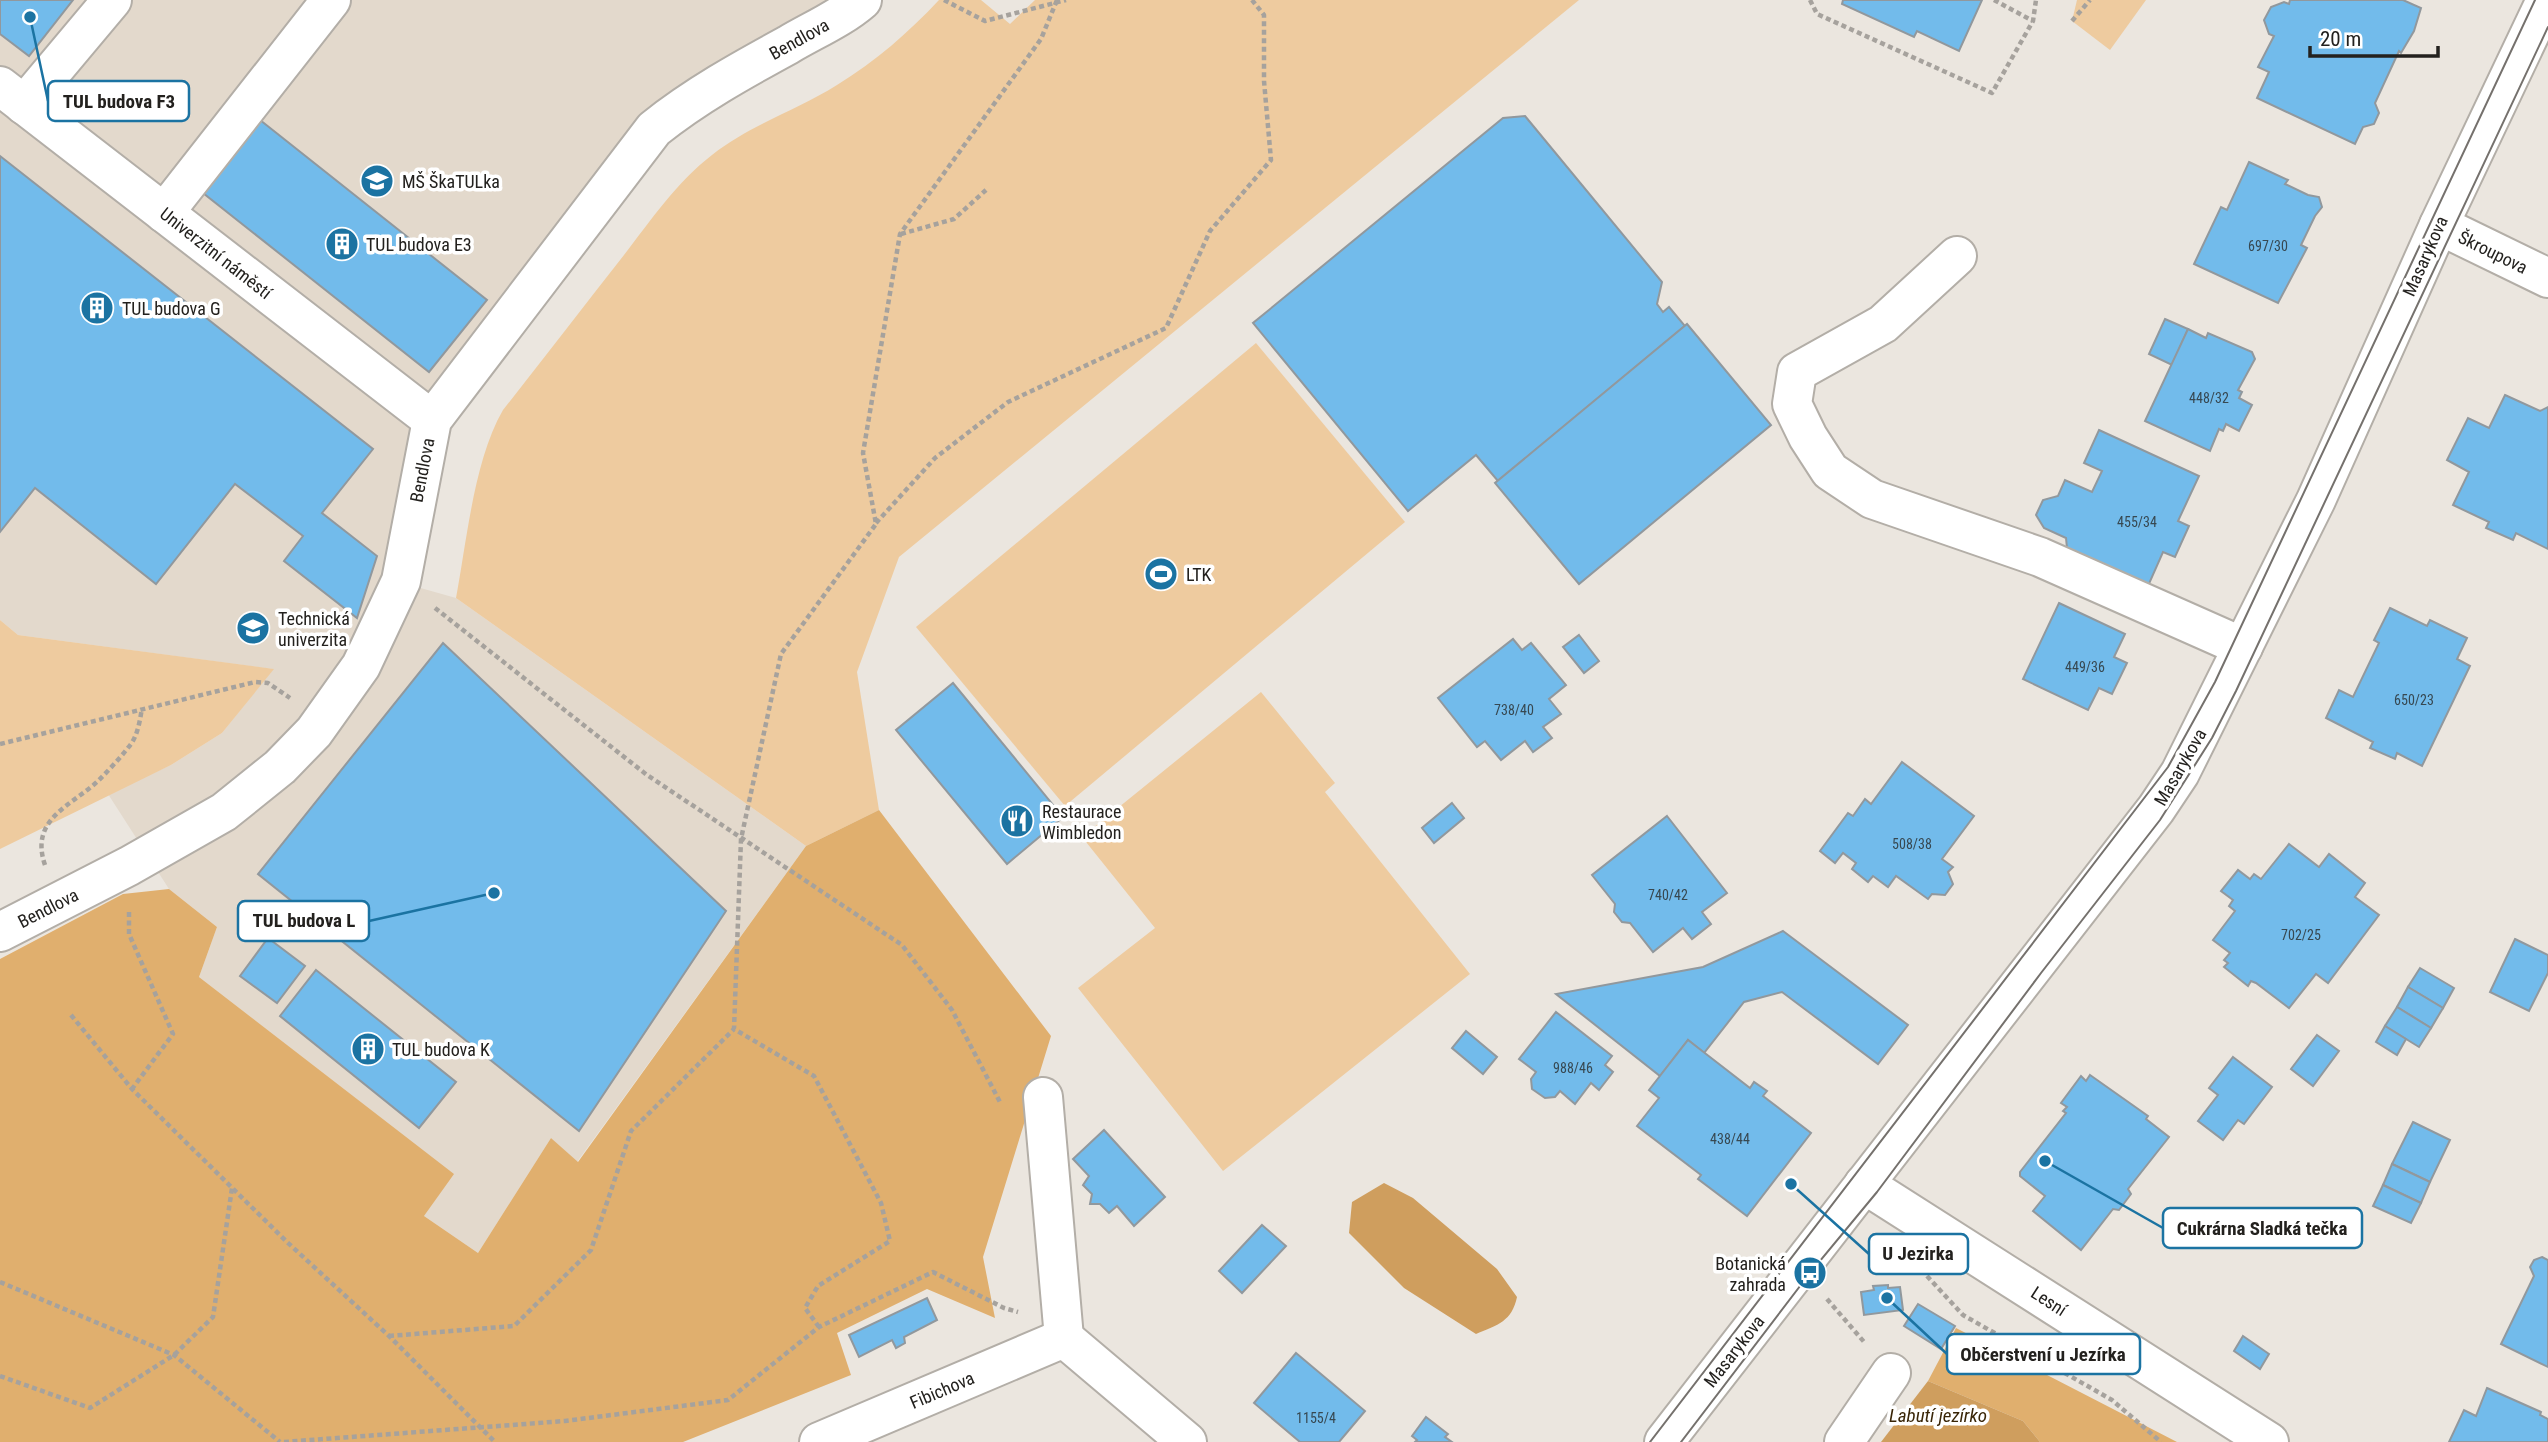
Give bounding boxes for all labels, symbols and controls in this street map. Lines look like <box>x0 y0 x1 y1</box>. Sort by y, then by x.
street label: Bendlova <box>765 14 833 64</box>
scale bar <box>2310 14 2438 58</box>
text: 20 m <box>2320 27 2361 51</box>
callout: TUL budova F3 <box>48 81 189 121</box>
text: TUL budova F3 <box>63 90 175 113</box>
school or university icon: MŠ ŠkaTULka <box>358 162 396 200</box>
place label: MŠ ŠkaTULka <box>402 171 500 192</box>
street label: Univerzitní náměstí <box>156 203 277 304</box>
street label: Masarykova <box>2398 213 2452 299</box>
building icon: TUL budova E3 <box>323 225 361 263</box>
street label: Škroupova <box>2455 226 2531 278</box>
place label: TUL budova E3 <box>366 234 472 255</box>
house number: 697/30 <box>2248 238 2288 254</box>
building icon: TUL budova G <box>78 289 116 327</box>
place label: TUL budova G <box>122 298 221 319</box>
house number: 448/32 <box>2189 390 2229 406</box>
street label: Bendlova <box>405 436 439 504</box>
house number: 455/34 <box>2117 514 2157 530</box>
sports icon: LTK <box>1142 555 1180 593</box>
place label: LTK <box>1186 564 1212 585</box>
place label: Technická univerzita <box>278 608 350 650</box>
school or university icon: Technická univerzita <box>234 609 272 647</box>
house number: 449/36 <box>2065 659 2105 675</box>
house number: 650/23 <box>2394 692 2434 708</box>
house number: 738/40 <box>1494 702 1534 718</box>
street label: Masarykova <box>2150 725 2210 809</box>
place label: Restaurace Wimbledon <box>1042 801 1122 843</box>
restaurant icon: Restaurace Wimbledon <box>998 802 1036 840</box>
house number: 508/38 <box>1892 836 1932 852</box>
street label: Bendlova <box>14 884 82 932</box>
house number: 740/42 <box>1648 887 1688 903</box>
callout: TUL budova L <box>238 901 369 941</box>
text: TUL budova L <box>253 909 355 932</box>
house number: 702/25 <box>2281 927 2321 943</box>
building icon: TUL budova K <box>349 1030 387 1068</box>
place label: TUL budova K <box>392 1039 490 1060</box>
house number: 988/46 <box>1553 1060 1593 1076</box>
house number: 438/44 <box>1710 1131 1750 1147</box>
callout: Cukrárna Sladká tečka <box>2163 1208 2362 1248</box>
text: Cukrárna Sladká tečka <box>2177 1217 2347 1240</box>
callout: U Jezirka <box>1869 1234 1968 1274</box>
text: U Jezirka <box>1882 1242 1954 1265</box>
place label: Botanická zahrada <box>1715 1253 1786 1295</box>
bus stop icon: Botanická zahrada <box>1791 1254 1829 1292</box>
street label: Lesní <box>2027 1282 2071 1321</box>
street label: Masarykova <box>1699 1311 1769 1391</box>
callout: Občerstvení u Jezírka <box>1947 1334 2140 1374</box>
text: Občerstvení u Jezírka <box>1960 1343 2126 1366</box>
street label: Fibichova <box>907 1367 977 1413</box>
water label: Labutí jezírko <box>1889 1404 1987 1427</box>
house number: 1155/4 <box>1296 1410 1336 1426</box>

